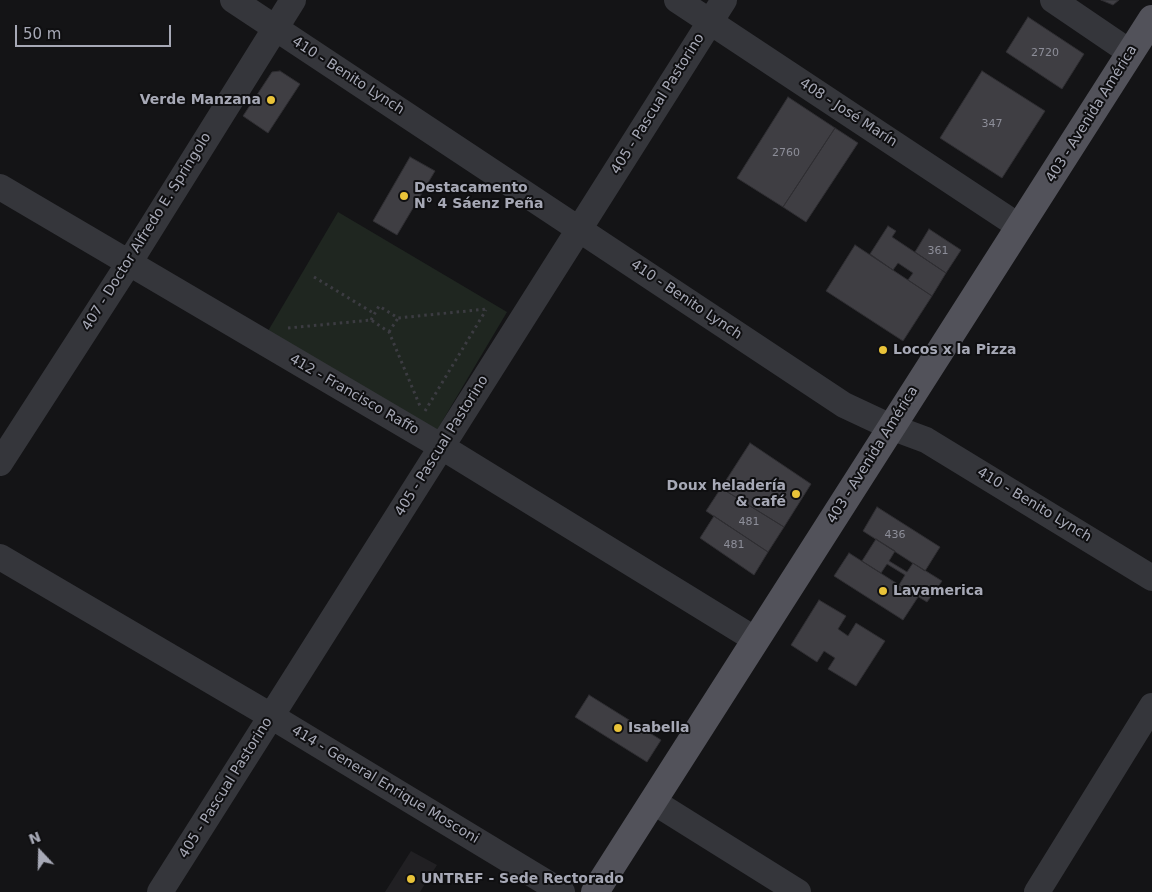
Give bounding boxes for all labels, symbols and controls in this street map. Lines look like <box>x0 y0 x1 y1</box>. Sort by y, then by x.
scale bar <box>18 15 174 47</box>
text: 50 m <box>23 25 61 43</box>
street label: 405 - Pascual Pastorino <box>608 31 708 177</box>
street label: 410 - Benito Lynch <box>289 33 407 119</box>
street label: 403 - Avenida América <box>1043 42 1141 186</box>
house number: 2720 <box>1031 46 1059 60</box>
street label: 408 - José Marín <box>796 75 900 151</box>
place label: Verde Manzana <box>140 92 261 108</box>
marker: Verde Manzana <box>265 94 277 106</box>
house number: 347 <box>982 117 1002 131</box>
street label: 407 - Doctor Alfredo E. Springolo <box>79 130 215 334</box>
house number: 2760 <box>772 146 800 160</box>
place label: Destacamento N° 4 Sáenz Peña <box>414 180 543 212</box>
marker: Destacamento N° 4 Sáenz Peña <box>398 190 410 202</box>
house number: 361 <box>928 244 948 258</box>
street label: 410 - Benito Lynch <box>627 257 745 343</box>
place label: Locos x la Pizza <box>893 342 1016 358</box>
marker: Locos x la Pizza <box>877 344 889 356</box>
street label: 412 - Francisco Raffo <box>286 351 422 439</box>
street label: 405 - Pascual Pastorino <box>392 373 492 519</box>
street label: 403 - Avenida América <box>824 383 922 527</box>
street label: 410 - Benito Lynch <box>974 464 1094 546</box>
place label: Doux heladería & café <box>667 478 786 511</box>
marker: Doux heladería & café <box>790 488 802 500</box>
house number: 481 <box>739 515 759 529</box>
house number: 436 <box>885 528 905 542</box>
house number: 481 <box>724 538 744 552</box>
place label: Lavamerica <box>893 583 983 599</box>
marker: Lavamerica <box>877 585 889 597</box>
street label: 405 - Pascual Pastorino <box>176 715 276 861</box>
place label: Isabella <box>628 720 690 736</box>
street label: 414 - General Enrique Mosconi <box>288 722 482 848</box>
marker: Isabella <box>612 722 624 734</box>
north arrow <box>15 827 65 877</box>
text: N <box>26 828 43 848</box>
place label: UNTREF - Sede Rectorado <box>421 871 624 887</box>
marker: UNTREF - Sede Rectorado <box>405 873 417 885</box>

